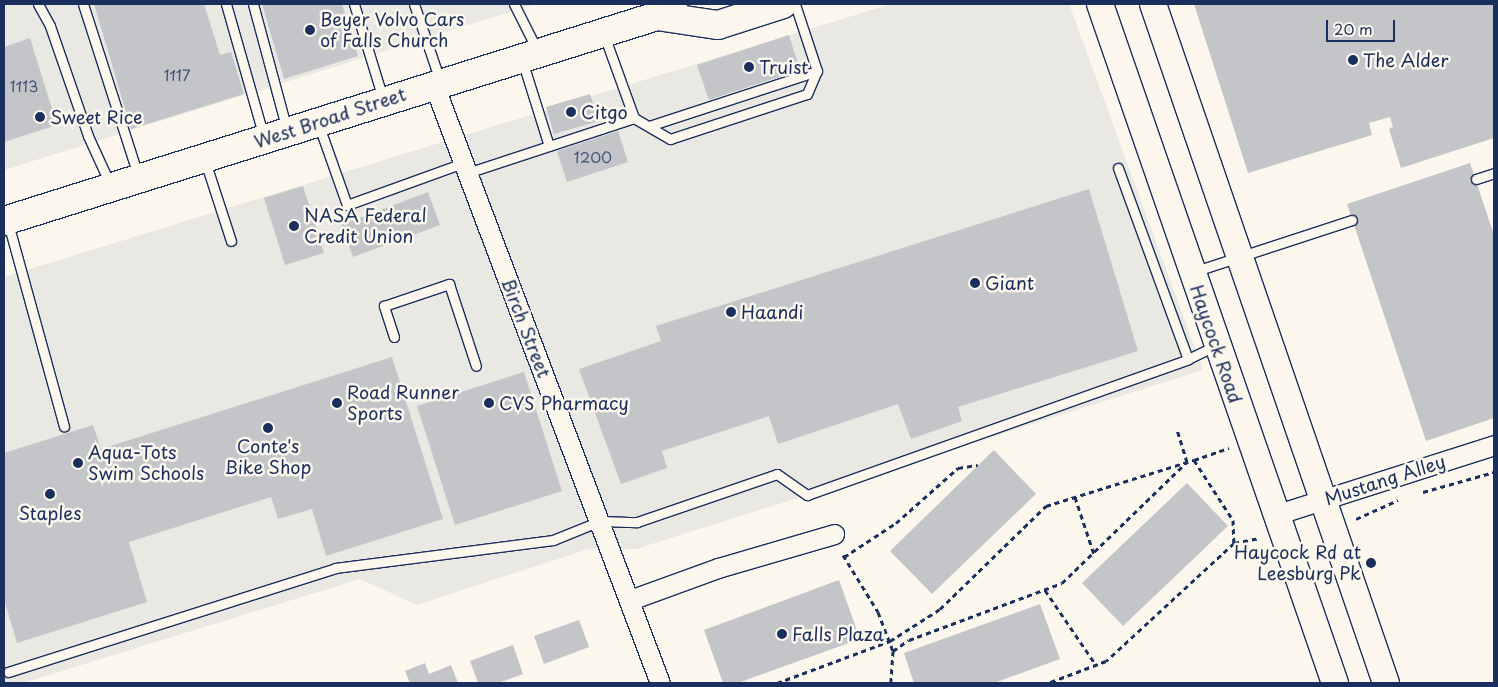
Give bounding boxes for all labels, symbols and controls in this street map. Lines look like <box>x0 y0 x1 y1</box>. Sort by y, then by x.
place label: Beyer Volvo Cars of Falls Church <box>320 9 467 52</box>
scale bar <box>1328 10 1397 42</box>
text: 20 m <box>1334 17 1373 40</box>
marker: Beyer Volvo Cars of Falls Church <box>304 24 316 36</box>
place label: The Alder <box>1363 49 1447 71</box>
marker: The Alder <box>1347 54 1359 66</box>
place label: Truist <box>759 56 809 78</box>
marker: Truist <box>743 61 755 73</box>
house number: 1117 <box>164 66 190 84</box>
house number: 1113 <box>10 77 38 95</box>
street label: West Broad Street <box>251 83 409 153</box>
place label: Citgo <box>581 101 628 123</box>
place label: Sweet Rice <box>50 106 144 128</box>
marker: Citgo <box>565 106 577 118</box>
marker: Sweet Rice <box>34 111 46 123</box>
house number: 1200 <box>574 148 612 166</box>
place label: NASA Federal Credit Union <box>304 205 427 248</box>
marker: NASA Federal Credit Union <box>288 220 300 232</box>
place label: Giant <box>985 272 1034 294</box>
street label: Birch Street <box>497 275 555 381</box>
marker: Giant <box>969 277 981 289</box>
street label: Haycock Road <box>1186 282 1246 406</box>
place label: Haandi <box>741 301 804 323</box>
marker: Haandi <box>725 306 737 318</box>
place label: Road Runner Sports <box>347 382 460 424</box>
place label: CVS Pharmacy <box>499 392 632 414</box>
marker: Road Runner Sports <box>331 397 343 409</box>
marker: CVS Pharmacy <box>483 397 495 409</box>
marker: Conte's Bike Shop <box>262 422 274 434</box>
place label: Conte's Bike Shop <box>224 436 312 478</box>
place label: Aqua-Tots Swim Schools <box>88 442 205 484</box>
street label: Mustang Alley <box>1322 450 1448 510</box>
marker: Aqua-Tots Swim Schools <box>72 457 84 469</box>
marker: Staples <box>44 488 56 500</box>
place label: Staples <box>19 502 81 524</box>
place label: Haycock Rd at Leesburg Pk <box>1233 542 1361 584</box>
marker: Haycock Rd at Leesburg Pk <box>1365 557 1377 569</box>
place label: Falls Plaza <box>792 623 884 645</box>
marker: Falls Plaza <box>776 628 788 640</box>

